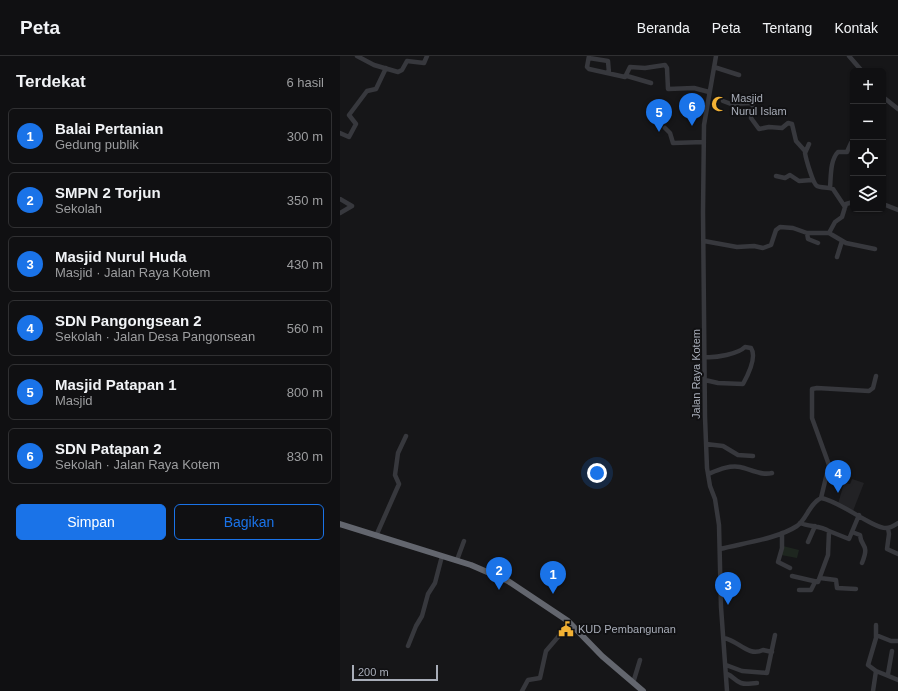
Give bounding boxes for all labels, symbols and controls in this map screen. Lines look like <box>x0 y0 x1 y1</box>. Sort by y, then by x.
text: Peta <box>20 17 60 38</box>
text: Beranda <box>637 20 690 36</box>
text: Peta <box>712 20 741 36</box>
text: Tentang <box>763 20 812 36</box>
text: Kontak <box>834 20 878 36</box>
map controls <box>850 68 886 212</box>
button: + <box>850 68 886 104</box>
text: Terdekat <box>16 72 86 91</box>
text: 6 hasil <box>286 75 324 90</box>
place label: Masjid Nurul Islam <box>731 92 787 117</box>
pin: 6 <box>679 93 705 126</box>
mosque icon: Masjid Nurul Islam <box>710 95 728 113</box>
pin: 5 <box>646 99 672 132</box>
button: − <box>850 104 886 140</box>
text: Balai Pertanian <box>55 120 163 137</box>
text: 1 <box>26 129 34 144</box>
text: 300 m <box>287 129 323 144</box>
text: Gedung publik <box>55 137 139 152</box>
button: locate <box>850 140 886 176</box>
button: layers <box>850 176 886 212</box>
text: SMPN 2 Torjun <box>55 184 161 201</box>
text: 2 <box>26 193 34 208</box>
text: 350 m <box>287 193 323 208</box>
text: Sekolah <box>55 201 102 216</box>
text: Masjid Nurul Huda <box>55 248 187 265</box>
text: 3 <box>26 257 34 272</box>
text: 430 m <box>287 257 323 272</box>
text: Masjid · Jalan Raya Kotem <box>55 265 210 280</box>
text: SDN Pangongsean 2 <box>55 312 202 329</box>
text: 4 <box>26 321 34 336</box>
text: 560 m <box>287 321 323 336</box>
text: Sekolah · Jalan Desa Pangonsean <box>55 329 255 344</box>
street label: Jalan Raya Kotem <box>690 329 702 419</box>
text: Masjid Patapan 1 <box>55 376 177 393</box>
text: 5 <box>26 385 34 400</box>
text: 800 m <box>287 385 323 400</box>
text: Masjid <box>55 393 93 408</box>
text: SDN Patapan 2 <box>55 440 162 457</box>
text: 6 <box>26 449 34 464</box>
text: 830 m <box>287 449 323 464</box>
text: Sekolah · Jalan Raya Kotem <box>55 457 220 472</box>
pin: 4 <box>825 460 851 493</box>
your location <box>587 463 607 483</box>
button: Simpan <box>16 504 166 540</box>
button: Bagikan <box>174 504 324 540</box>
pin: 2 <box>486 557 512 590</box>
pin: 1 <box>540 561 566 594</box>
pin: 3 <box>715 572 741 605</box>
public building icon: KUD Pembangunan <box>557 620 575 638</box>
place label: KUD Pembangunan <box>578 623 676 635</box>
scale bar <box>352 663 438 682</box>
text: 200 m <box>358 666 389 678</box>

